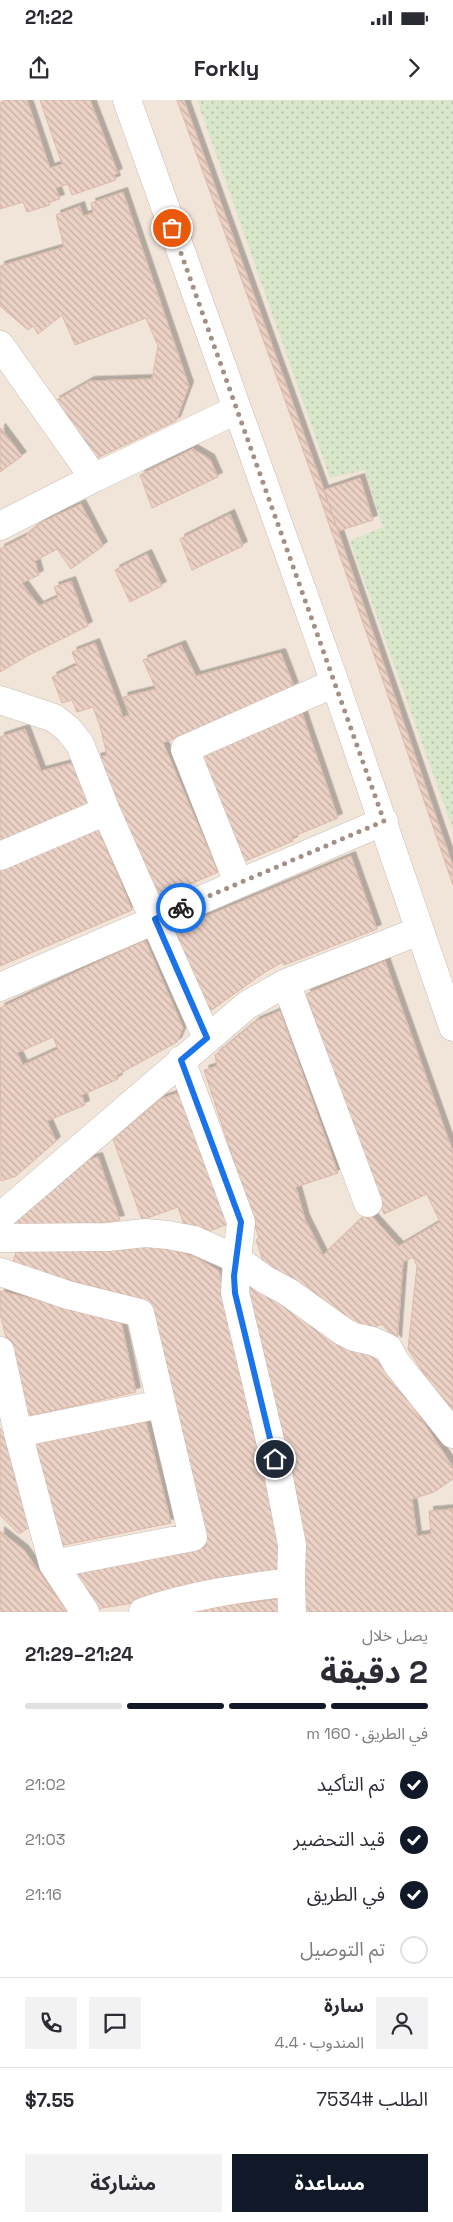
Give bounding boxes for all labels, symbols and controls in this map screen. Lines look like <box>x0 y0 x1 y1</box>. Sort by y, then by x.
text: 21:22 <box>25 5 73 30</box>
icon: share <box>25 54 53 82</box>
text: Forkly <box>194 54 259 82</box>
icon: forward <box>400 54 428 82</box>
pin <box>151 207 193 249</box>
icon: bag <box>158 214 186 242</box>
courier <box>156 883 206 933</box>
icon: bike <box>167 894 195 922</box>
pin <box>254 1438 296 1480</box>
icon: home <box>261 1445 289 1473</box>
text: يصل خلال <box>362 1625 428 1646</box>
text: 21:24–21:29 <box>25 1642 133 1667</box>
text: 2 دقيقة <box>320 1652 428 1692</box>
text: في الطريق · 160 m <box>306 1723 428 1744</box>
icon: check <box>400 1771 428 1799</box>
text: تم التأكيد <box>317 1772 385 1797</box>
text: 21:02 <box>25 1774 65 1795</box>
icon: check <box>400 1826 428 1854</box>
text: قيد التحضير <box>293 1827 385 1852</box>
text: 21:03 <box>25 1829 65 1850</box>
icon: check <box>400 1881 428 1909</box>
text: في الطريق <box>307 1882 385 1907</box>
text: 21:16 <box>25 1884 62 1905</box>
text: تم التوصيل <box>300 1937 385 1962</box>
text: سارة <box>324 1993 364 2018</box>
button: phone <box>25 1997 77 2049</box>
button: chat <box>89 1997 141 2049</box>
button: person <box>376 1997 428 2049</box>
text: المندوب · 4.4 <box>274 2032 364 2053</box>
text: الطلب #7534 <box>316 2087 428 2112</box>
text: $7.55 <box>25 2088 74 2113</box>
button: مشاركة <box>25 2154 222 2212</box>
button: مساعدة <box>232 2154 428 2212</box>

